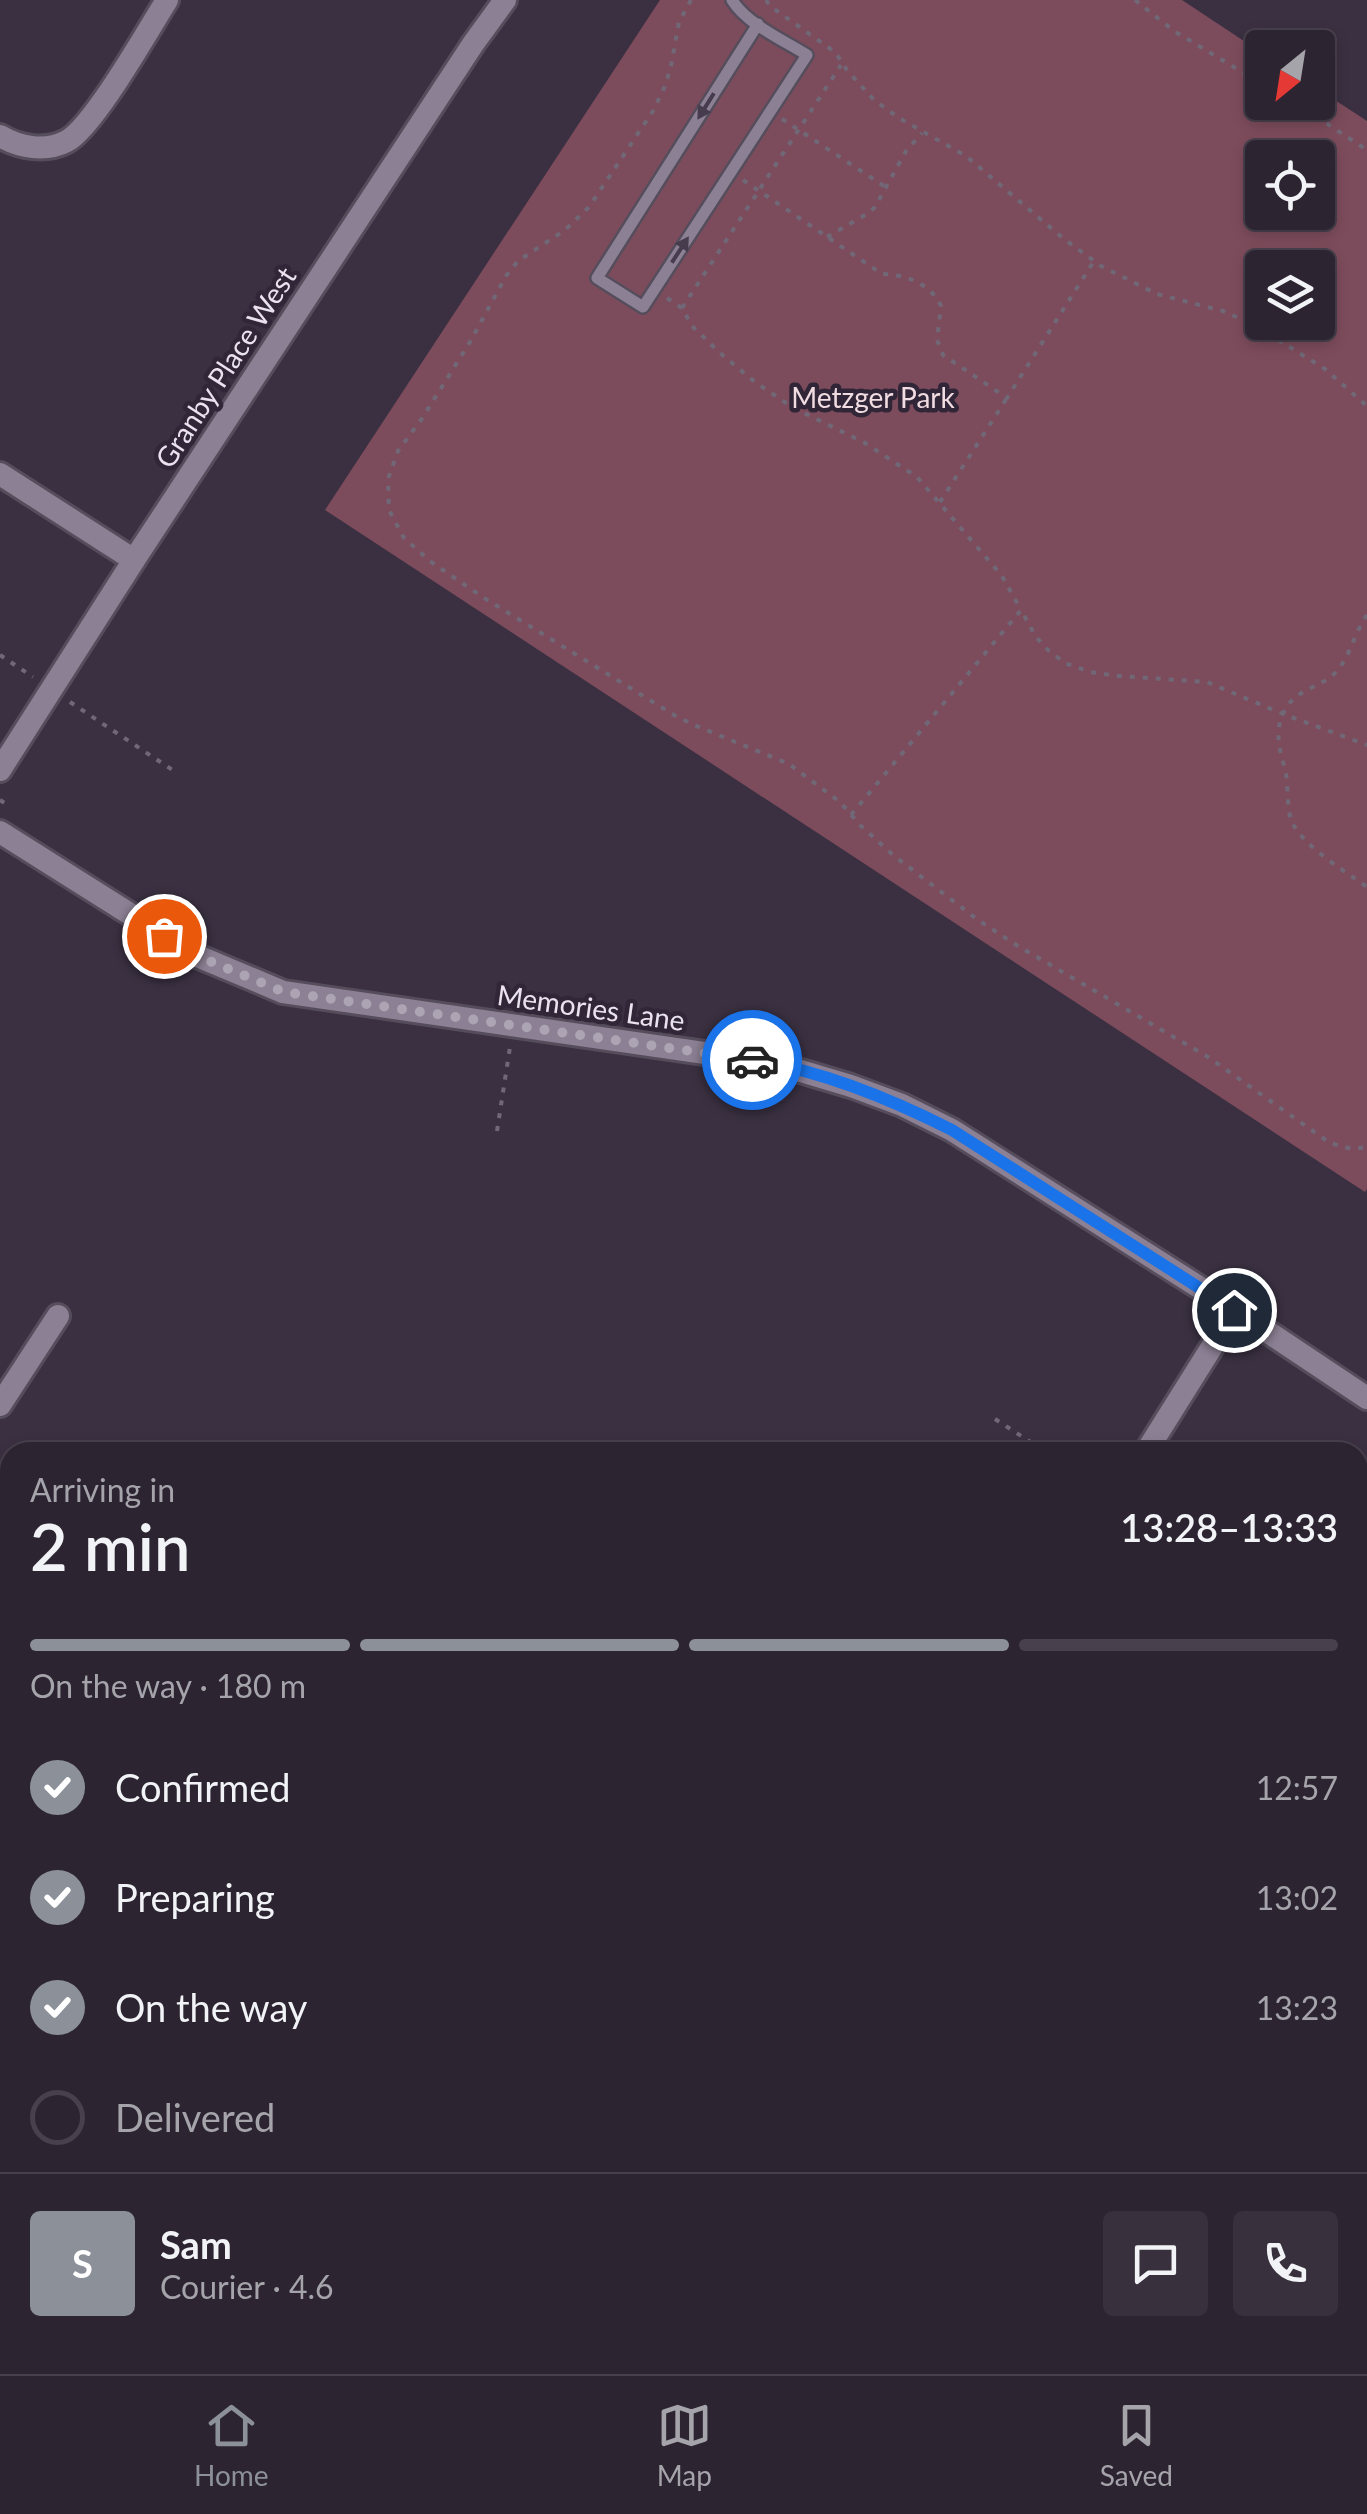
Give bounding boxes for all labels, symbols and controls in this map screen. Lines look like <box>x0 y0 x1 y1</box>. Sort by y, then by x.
north arrow <box>1245 30 1335 120</box>
map controls <box>1245 30 1335 340</box>
one-way arrow <box>697 93 716 120</box>
button: locate <box>1245 140 1335 230</box>
one-way arrow <box>670 237 689 264</box>
button: layers <box>1245 250 1335 340</box>
street label: Granby Place West <box>147 260 303 474</box>
park label: Metzger Park <box>791 380 956 414</box>
pin <box>122 894 207 979</box>
icon: bag <box>137 909 192 964</box>
street label: Memories Lane <box>495 977 687 1037</box>
courier <box>702 1010 802 1110</box>
icon: car <box>725 1033 780 1088</box>
pin <box>1192 1268 1277 1353</box>
icon: home <box>1207 1283 1262 1338</box>
text: Arriving in <box>30 1470 175 1509</box>
text: 13:28–13:33 <box>1120 1504 1338 1550</box>
text: 2 min <box>30 1507 190 1585</box>
text: On the way · 180 m <box>30 1666 306 1705</box>
icon: check <box>30 1760 85 1815</box>
text: Confirmed <box>115 1764 291 1810</box>
text: 12:57 <box>1256 1768 1338 1807</box>
icon: check <box>30 1870 85 1925</box>
text: Preparing <box>115 1874 275 1920</box>
text: 13:02 <box>1256 1878 1338 1917</box>
icon: check <box>30 1980 85 2035</box>
text: On the way <box>115 1984 307 2030</box>
text: 13:23 <box>1256 1988 1338 2027</box>
text: Delivered <box>115 2094 275 2140</box>
button: chat <box>1103 2211 1208 2316</box>
button: phone <box>1233 2211 1338 2316</box>
text: Sam <box>160 2221 232 2267</box>
text: S <box>72 2240 93 2286</box>
text: Courier · 4.6 <box>160 2267 334 2306</box>
tab: Home <box>194 2398 269 2492</box>
tab: Map <box>657 2398 712 2492</box>
tab: Saved <box>1100 2398 1173 2492</box>

